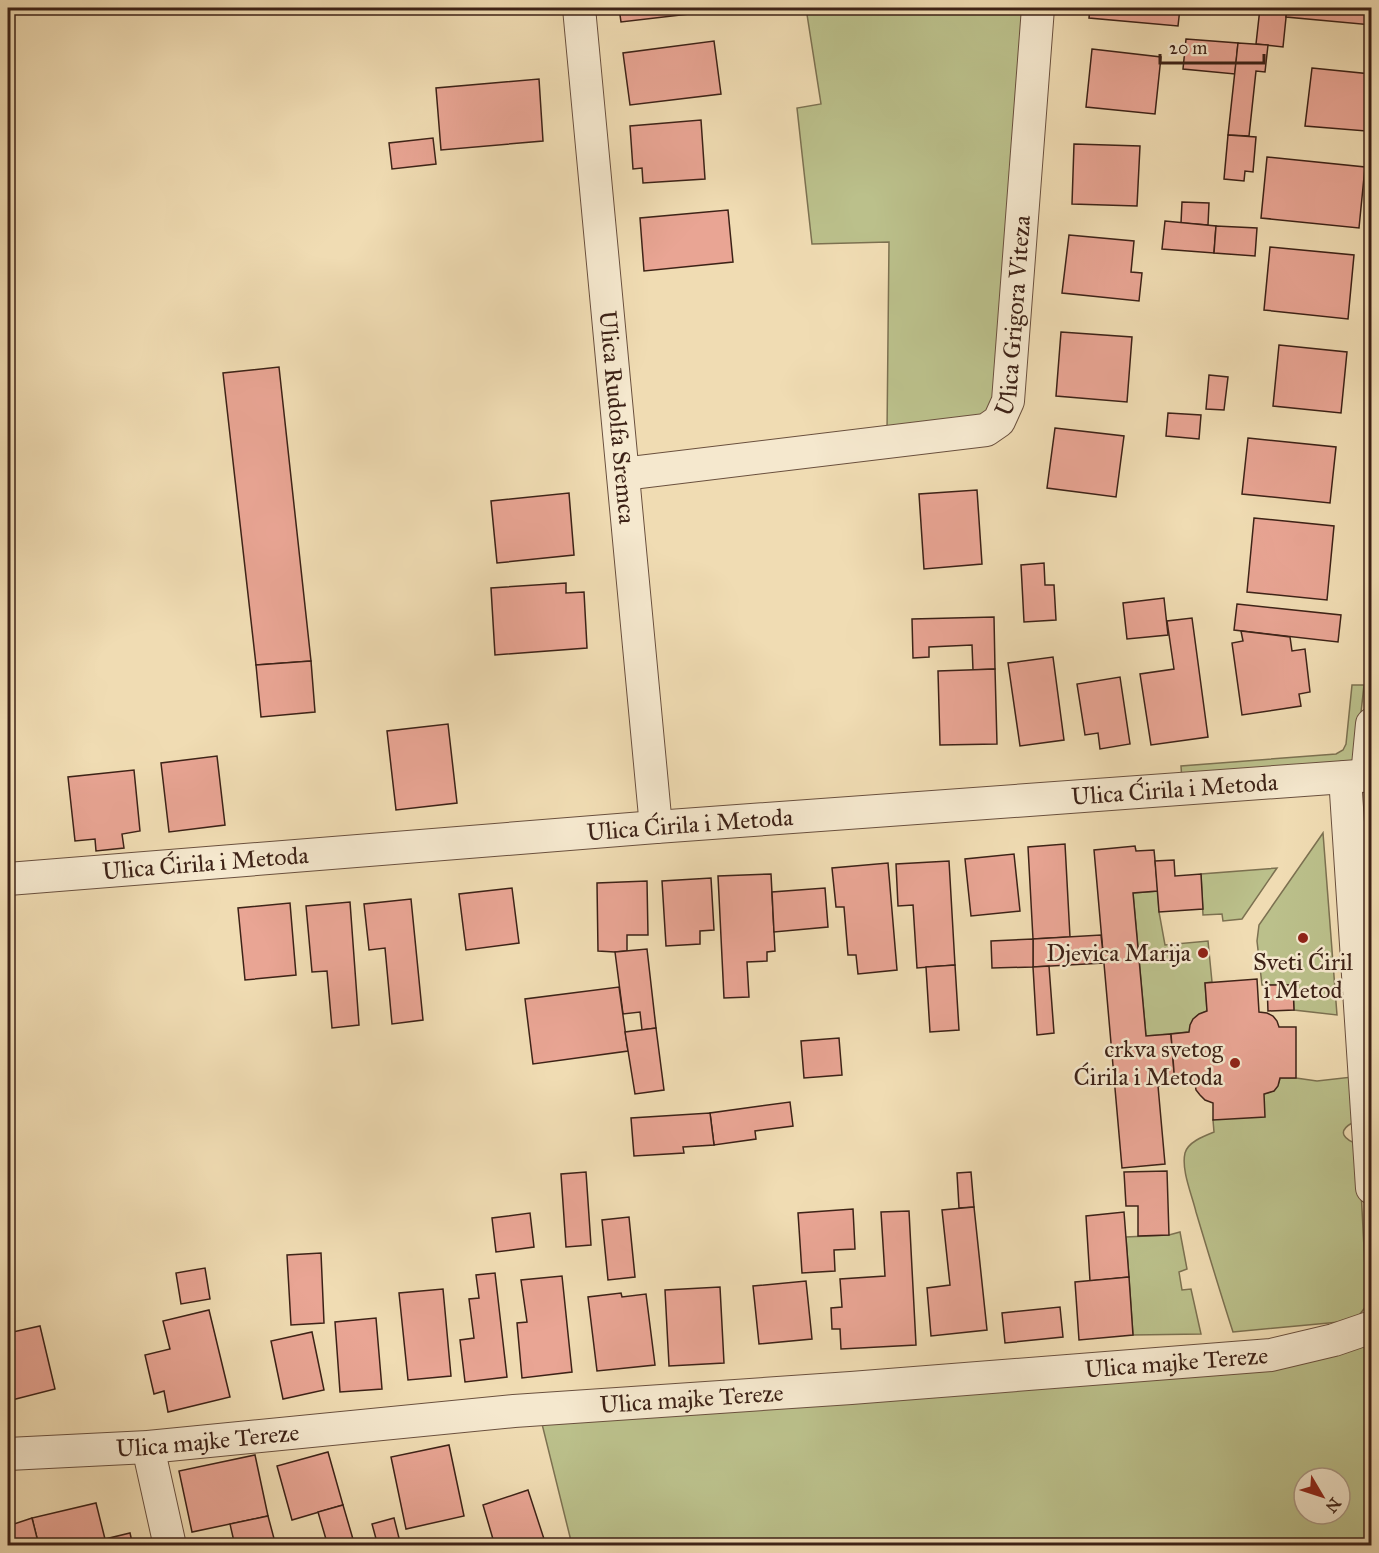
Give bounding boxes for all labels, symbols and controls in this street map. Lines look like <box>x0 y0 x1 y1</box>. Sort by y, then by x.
scale bar <box>1160 27 1264 65</box>
text: 20 m <box>1169 37 1207 59</box>
street label: Ulica Grigora Viteza <box>988 213 1037 421</box>
street label: Ulica Rudolfa Sremca <box>593 309 643 526</box>
street label: Ulica Ćirila i Metoda <box>1070 767 1280 812</box>
street label: Ulica Ćirila i Metoda <box>585 802 795 848</box>
street label: Ulica Ćirila i Metoda <box>101 840 311 886</box>
marker: Sveti Ćiril i Metod <box>1296 931 1310 945</box>
place label: Djevica Marija <box>1046 938 1192 968</box>
marker: Djevica Marija <box>1196 946 1210 960</box>
place label: Sveti Ćiril i Metod <box>1253 947 1354 1005</box>
place label: crkva svetog Ćirila i Metoda <box>1073 1034 1224 1092</box>
marker: crkva svetog Ćirila i Metoda <box>1228 1056 1242 1070</box>
street label: Ulica majke Tereze <box>1083 1340 1269 1385</box>
street label: Ulica majke Tereze <box>599 1378 784 1420</box>
street label: Ulica majke Tereze <box>115 1417 301 1464</box>
north arrow <box>1292 1466 1352 1526</box>
text: N <box>1321 1494 1345 1517</box>

